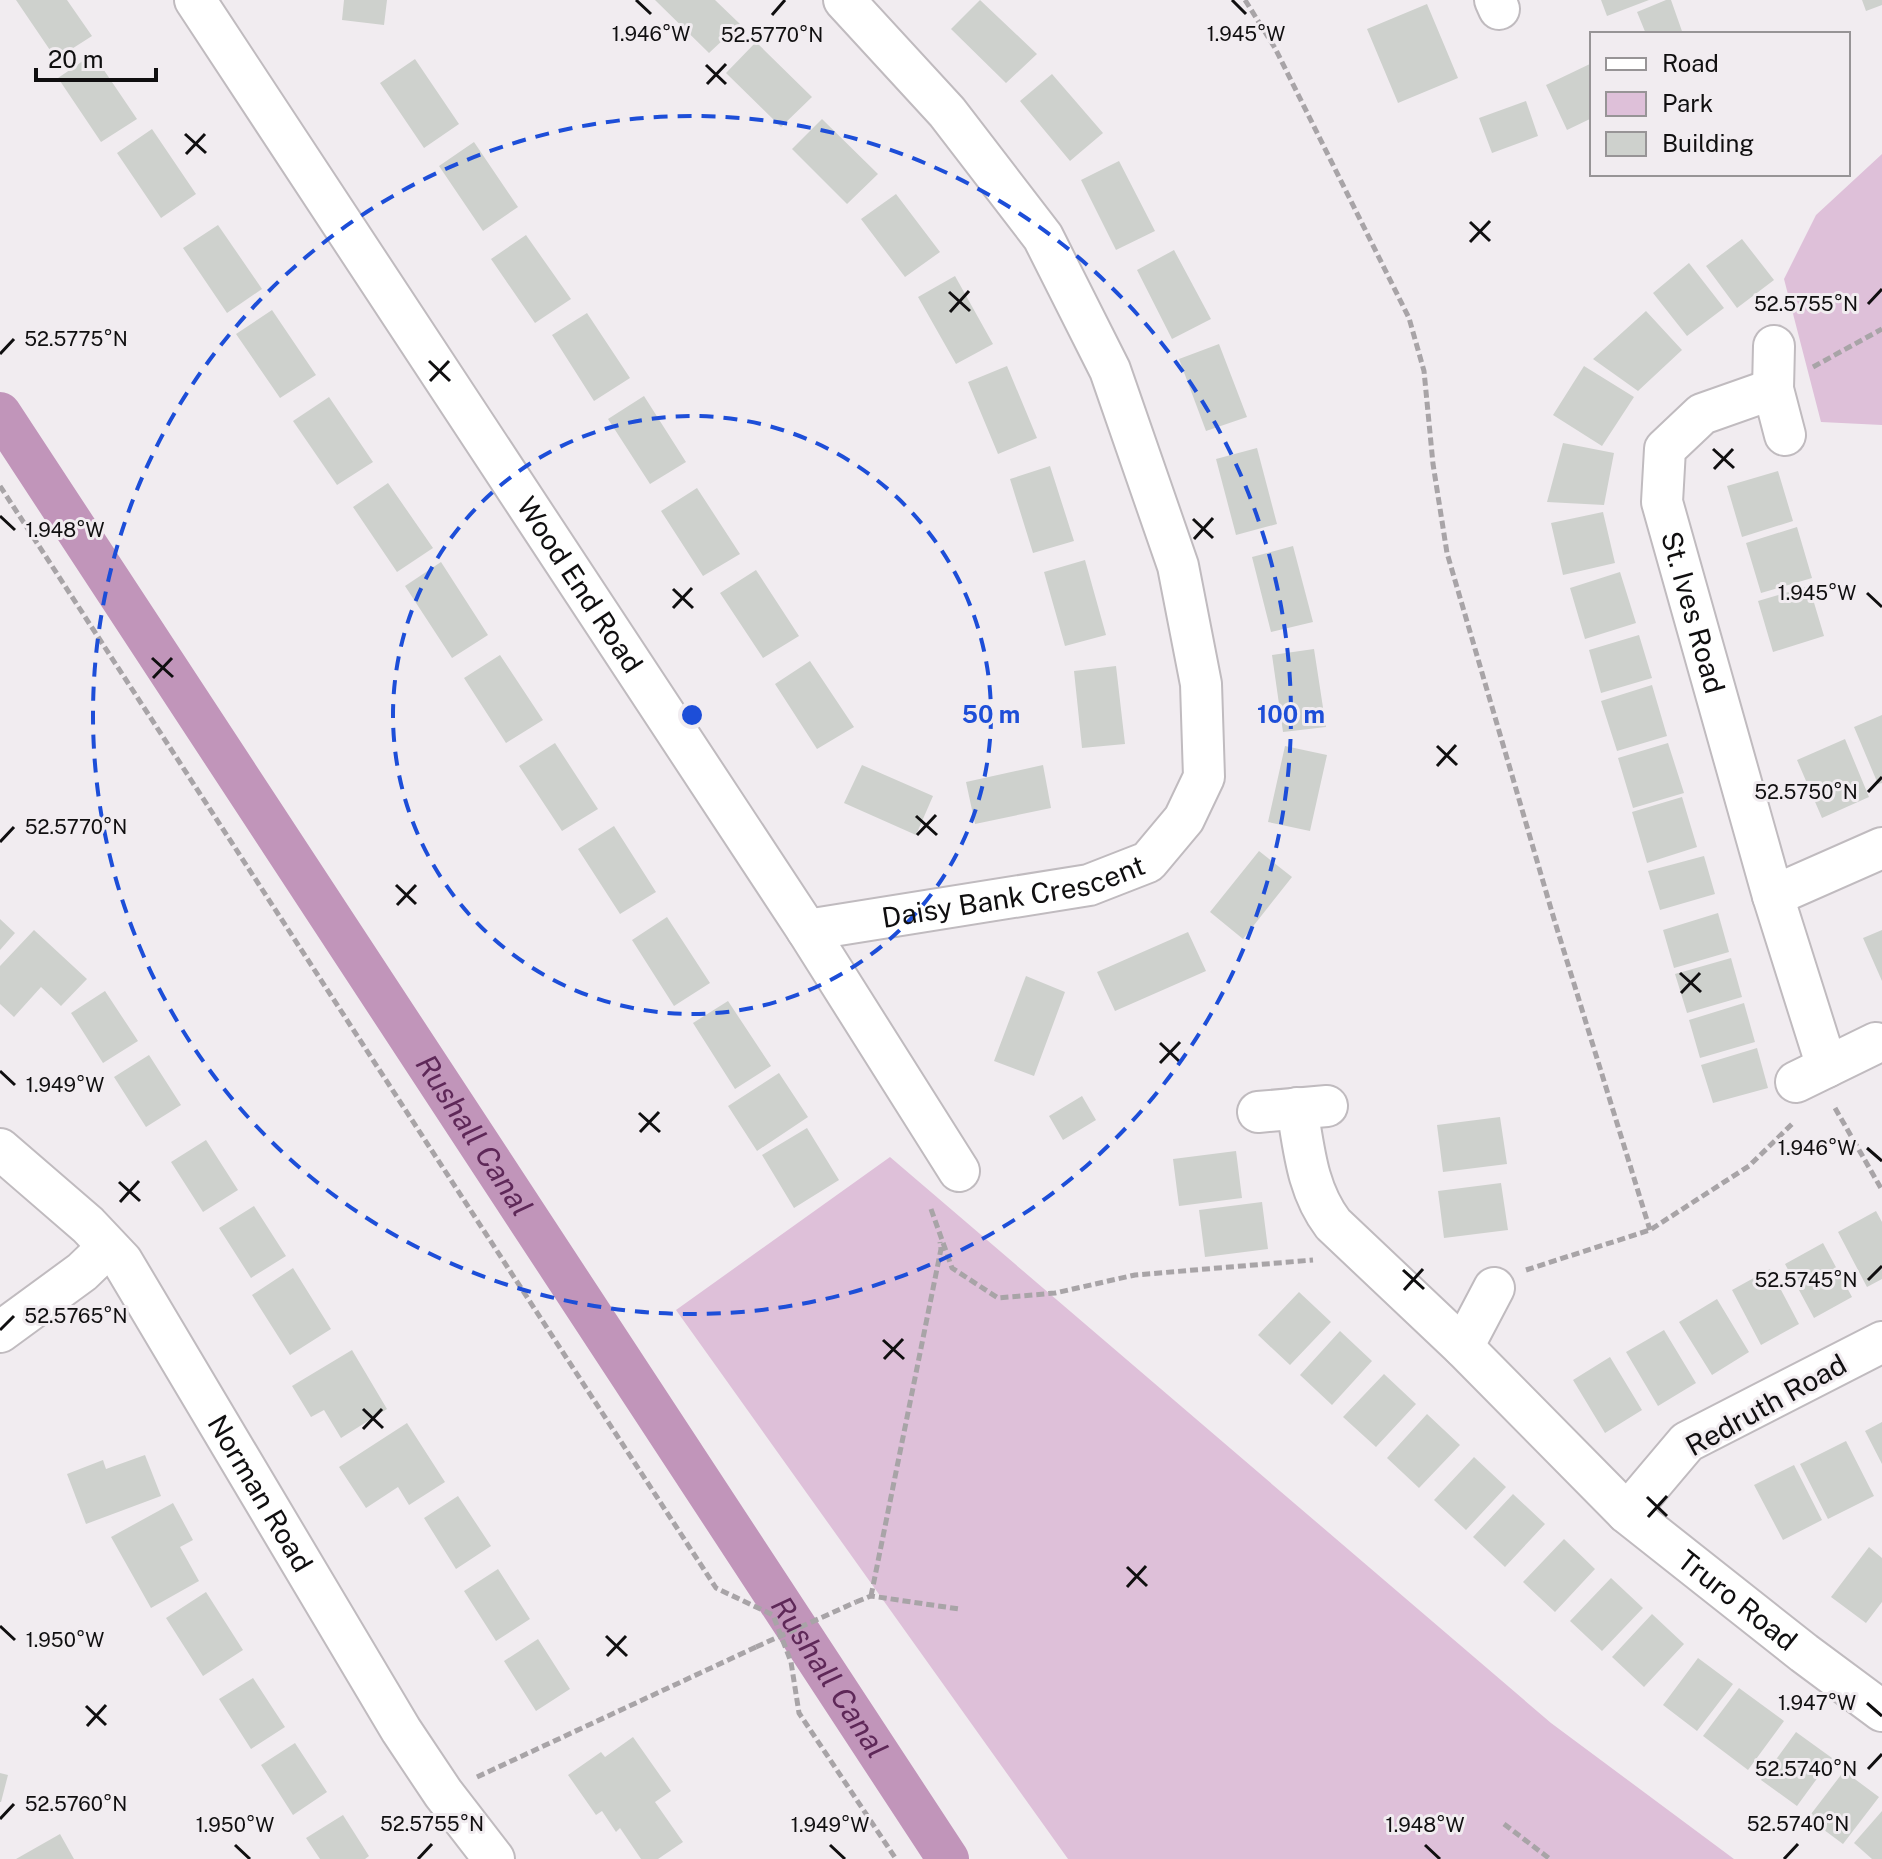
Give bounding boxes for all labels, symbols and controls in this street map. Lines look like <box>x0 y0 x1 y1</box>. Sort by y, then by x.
text: 1.946°W <box>612 22 690 46</box>
text: 1.945°W <box>1207 22 1285 46</box>
text: 52.5770°N <box>721 23 823 47</box>
scale bar <box>36 32 156 82</box>
legend <box>1590 32 1850 176</box>
text: 20 m <box>48 45 104 73</box>
text: Road <box>1662 49 1719 77</box>
text: Park <box>1662 89 1713 117</box>
text: Building <box>1662 129 1754 157</box>
text: 52.5755°N <box>1754 292 1858 316</box>
text: 52.5775°N <box>24 327 128 351</box>
street label: Wood End Road <box>510 490 650 679</box>
text: 1.948°W <box>26 518 104 542</box>
street label: St. Ives Road <box>1655 528 1732 697</box>
text: 1.945°W <box>1778 581 1856 605</box>
text: 50 m <box>962 700 1020 728</box>
text: 100 m <box>1257 700 1325 728</box>
centre of rings <box>678 701 706 729</box>
text: 52.5750°N <box>1754 780 1858 804</box>
text: 52.5770°N <box>25 815 127 839</box>
street label: Daisy Bank Crescent <box>879 848 1149 934</box>
water label: Rushall Canal <box>409 1047 541 1223</box>
text: 1.949°W <box>26 1073 104 1097</box>
text: 1.946°W <box>1778 1136 1856 1160</box>
text: 52.5745°N <box>1754 1268 1858 1292</box>
text: 52.5765°N <box>24 1304 128 1328</box>
street label: Redruth Road <box>1680 1347 1852 1462</box>
street label: Norman Road <box>201 1409 320 1577</box>
street label: Truro Road <box>1672 1543 1804 1657</box>
water label: Rushall Canal <box>764 1589 896 1764</box>
text: 1.950°W <box>26 1628 104 1652</box>
text: 1.947°W <box>1778 1691 1856 1715</box>
text: 52.5740°N <box>1755 1757 1857 1781</box>
text: 52.5760°N <box>25 1792 127 1816</box>
text: 52.5755°N <box>380 1812 484 1836</box>
text: 52.5740°N <box>1747 1812 1849 1836</box>
text: 1.950°W <box>196 1813 274 1837</box>
text: 1.949°W <box>791 1813 869 1837</box>
text: 1.948°W <box>1386 1813 1464 1837</box>

